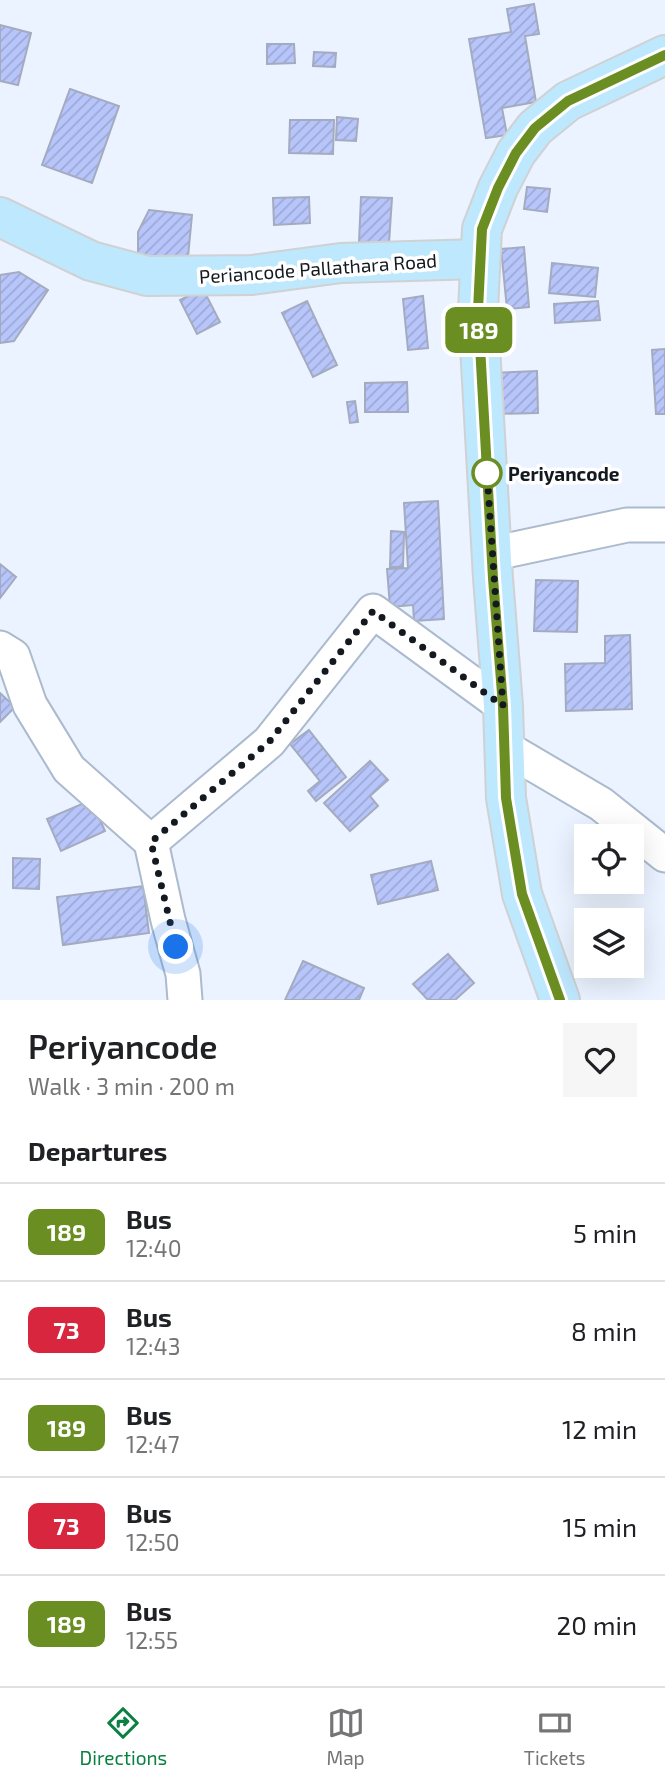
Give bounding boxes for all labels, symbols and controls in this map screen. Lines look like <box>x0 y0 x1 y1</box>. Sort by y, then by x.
street label: Periancode Pallathara Road <box>198 248 438 288</box>
line badge: 189 <box>439 307 519 353</box>
text: 189 <box>459 315 499 344</box>
marker: Periyancode <box>472 458 502 488</box>
place label: Periyancode <box>508 462 620 486</box>
map controls <box>574 824 644 978</box>
button: locate <box>574 824 644 894</box>
button: layers <box>574 908 644 978</box>
your location <box>158 929 193 964</box>
button: heart <box>563 1023 637 1097</box>
text: Periyancode <box>28 1026 218 1066</box>
text: Walk · 3 min · 200 m <box>28 1072 235 1100</box>
text: Departures <box>28 1135 167 1166</box>
text: Bus <box>126 1203 172 1234</box>
text: 189 <box>47 1217 86 1246</box>
text: 5 min <box>573 1217 637 1248</box>
text: 12:40 <box>126 1234 182 1262</box>
text: Bus <box>126 1301 172 1332</box>
text: 73 <box>53 1315 80 1344</box>
text: 8 min <box>571 1315 637 1346</box>
text: 12:43 <box>126 1332 180 1360</box>
text: Bus <box>126 1399 172 1430</box>
text: 189 <box>47 1413 86 1442</box>
text: 12 min <box>562 1413 637 1444</box>
text: 12:47 <box>126 1430 179 1458</box>
text: Bus <box>126 1497 172 1528</box>
text: 73 <box>53 1511 80 1540</box>
text: 15 min <box>563 1511 637 1542</box>
text: 12:50 <box>126 1528 180 1556</box>
text: Bus <box>126 1595 172 1626</box>
text: 189 <box>47 1609 86 1638</box>
text: 20 min <box>557 1609 637 1640</box>
text: 12:55 <box>126 1626 178 1654</box>
tab: Directions <box>80 1704 167 1769</box>
tab: Map <box>326 1704 365 1769</box>
tab: Tickets <box>524 1704 585 1769</box>

